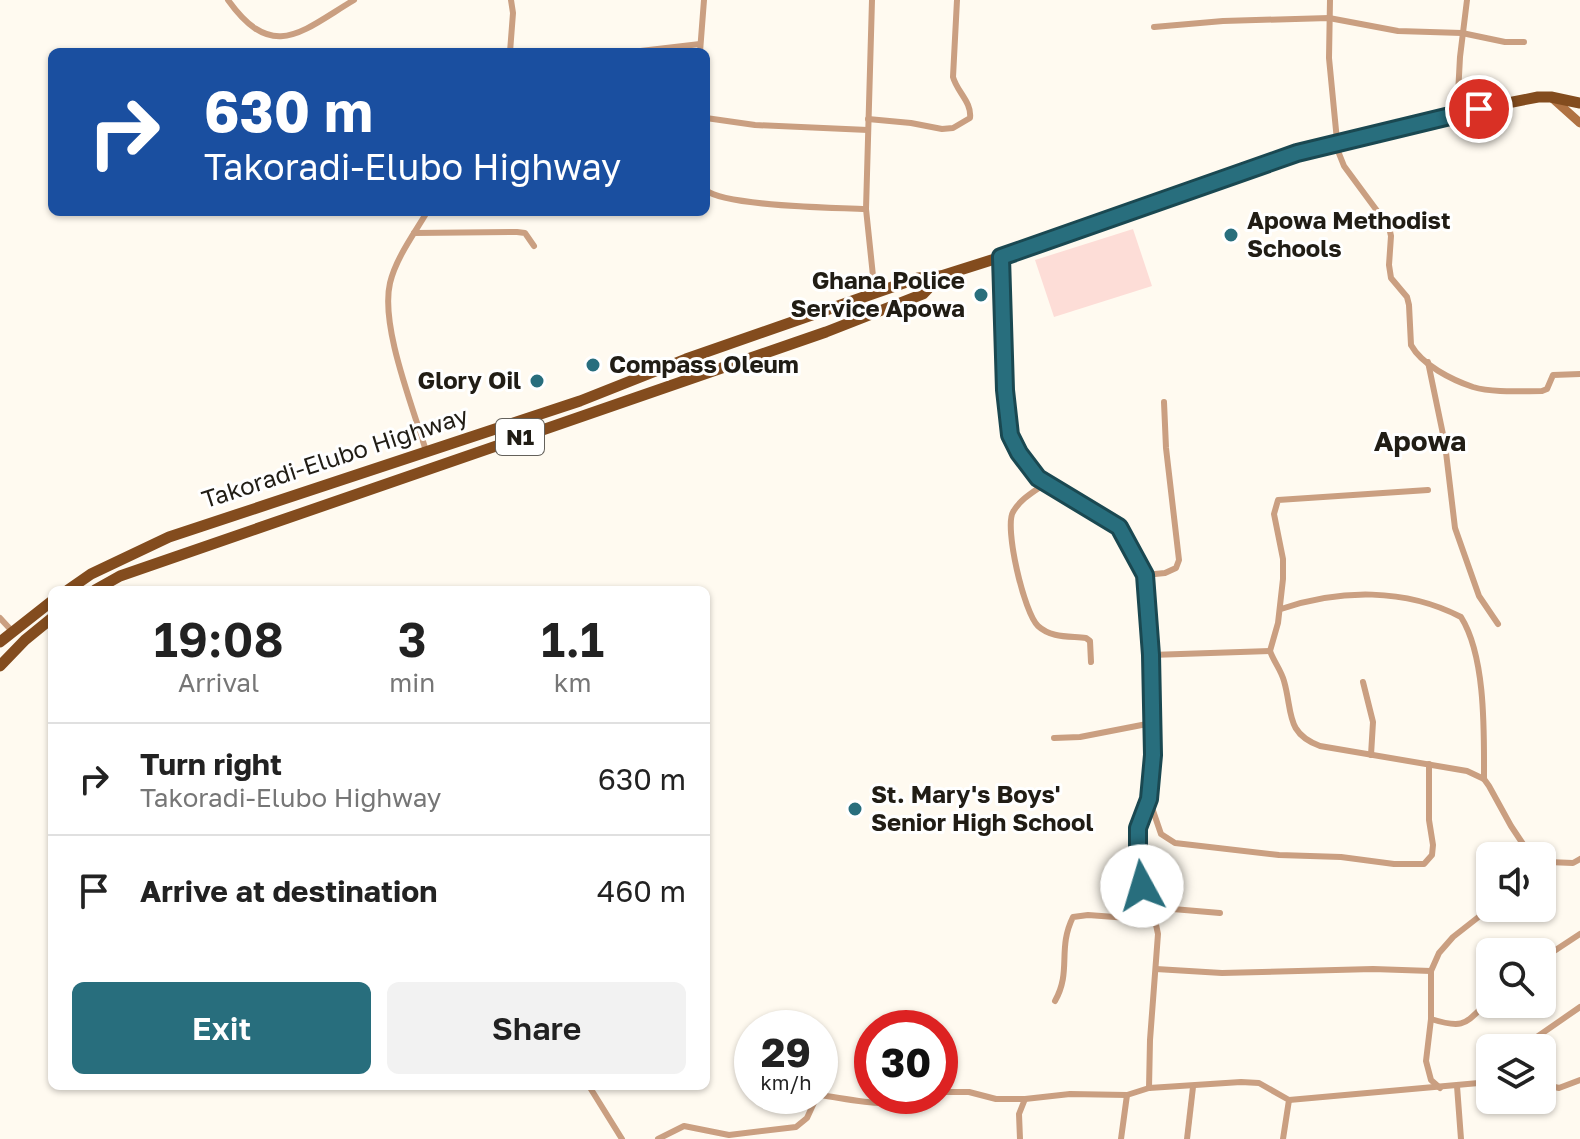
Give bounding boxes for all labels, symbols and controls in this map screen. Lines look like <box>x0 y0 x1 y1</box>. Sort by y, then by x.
pin <box>1445 75 1513 143</box>
text: 630 m <box>204 77 373 144</box>
icon: right <box>72 80 176 184</box>
icon: arrive <box>1457 87 1501 131</box>
text: Takoradi-Elubo Highway <box>204 145 621 188</box>
place label: Apowa Methodist Schools <box>1247 205 1451 262</box>
marker: Apowa Methodist Schools <box>1222 226 1240 244</box>
place label: Ghana Police Service Apowa <box>791 265 965 322</box>
marker: Ghana Police Service Apowa <box>972 286 990 304</box>
place label: Compass Oleum <box>609 349 799 378</box>
marker: Compass Oleum <box>584 356 602 374</box>
place label: Glory Oil <box>418 365 521 394</box>
marker: Glory Oil <box>528 372 546 390</box>
street label: Takoradi-Elubo Highway <box>198 400 471 513</box>
road number: N1 <box>496 419 544 455</box>
district label: Apowa <box>1374 424 1466 457</box>
text: 19:08 <box>154 610 284 668</box>
text: 3 <box>398 610 427 668</box>
text: 1.1 <box>541 610 604 668</box>
text: Arrival <box>178 667 259 698</box>
text: min <box>389 667 435 698</box>
text: km <box>554 667 592 698</box>
text: Turn right <box>140 746 282 782</box>
icon: right <box>72 757 116 801</box>
text: 630 m <box>598 761 686 797</box>
place label: St. Mary's Boys' Senior High School <box>871 779 1093 836</box>
text: Takoradi-Elubo Highway <box>140 782 441 813</box>
marker: St. Mary's Boys' Senior High School <box>846 800 864 818</box>
map controls <box>1476 842 1556 1114</box>
button: sound <box>1476 842 1556 922</box>
position arrow <box>1100 844 1184 928</box>
icon: arrive <box>72 869 116 913</box>
text: Arrive at destination <box>140 873 437 909</box>
text: 460 m <box>597 873 686 909</box>
button: search <box>1476 938 1556 1018</box>
button: Exit <box>72 982 371 1074</box>
button: Share <box>387 982 686 1074</box>
speed limit sign: 30 <box>854 1010 958 1114</box>
text: 29 <box>761 1028 811 1076</box>
button: layers <box>1476 1034 1556 1114</box>
text: km/h <box>761 1070 811 1094</box>

